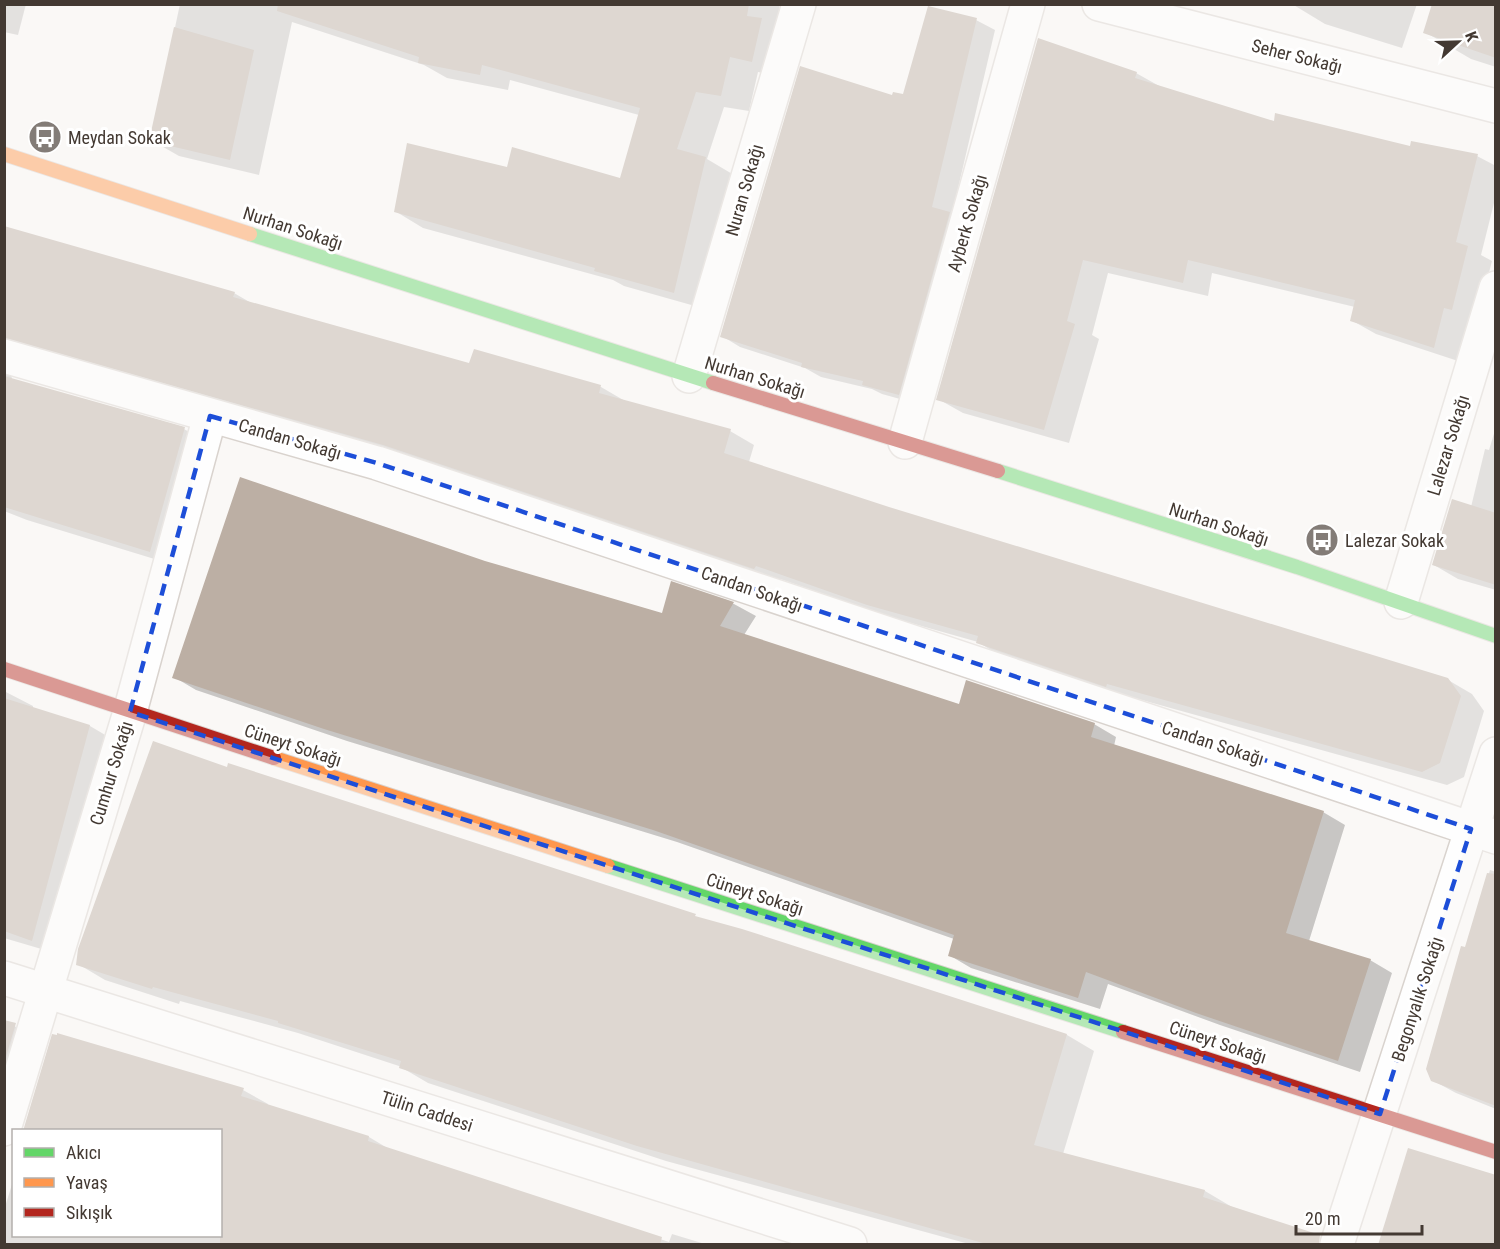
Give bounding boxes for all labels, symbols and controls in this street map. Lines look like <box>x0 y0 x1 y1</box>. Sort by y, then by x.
north arrow <box>1428 12 1488 72</box>
text: K <box>1461 29 1482 44</box>
street label: Seher Sokağı <box>1249 35 1345 77</box>
bus stop icon: Meydan Sokak <box>27 119 63 155</box>
place label: Meydan Sokak <box>68 127 171 148</box>
street label: Nuran Sokağı <box>721 142 767 238</box>
street label: Ayberk Sokağı <box>943 172 991 274</box>
street label: Nurhan Sokağı <box>240 202 346 254</box>
street label: Nurhan Sokağı <box>702 352 808 402</box>
street label: Lalezar Sokağı <box>1423 392 1473 498</box>
street label: Candan Sokağı <box>236 414 344 464</box>
street label: Nurhan Sokağı <box>1166 498 1272 550</box>
bus stop icon: Lalezar Sokak <box>1304 522 1340 558</box>
place label: Lalezar Sokak <box>1345 530 1444 551</box>
street label: Candan Sokağı <box>698 562 806 616</box>
street label: Candan Sokağı <box>1159 717 1267 769</box>
street label: Cumhur Sokağı <box>85 718 137 828</box>
street label: Cüneyt Sokağı <box>242 719 344 771</box>
street label: Cüneyt Sokağı <box>704 868 806 920</box>
street label: Begonyalık Sokağı <box>1387 934 1447 1064</box>
street label: Cüneyt Sokağı <box>1167 1016 1269 1068</box>
street label: Tülin Caddesi <box>378 1086 476 1136</box>
legend <box>12 1129 222 1237</box>
text: Akıcı <box>66 1142 101 1163</box>
text: Yavaş <box>66 1172 108 1193</box>
scale bar <box>1296 1198 1422 1236</box>
text: Sıkışık <box>66 1202 112 1223</box>
text: 20 m <box>1305 1208 1340 1229</box>

